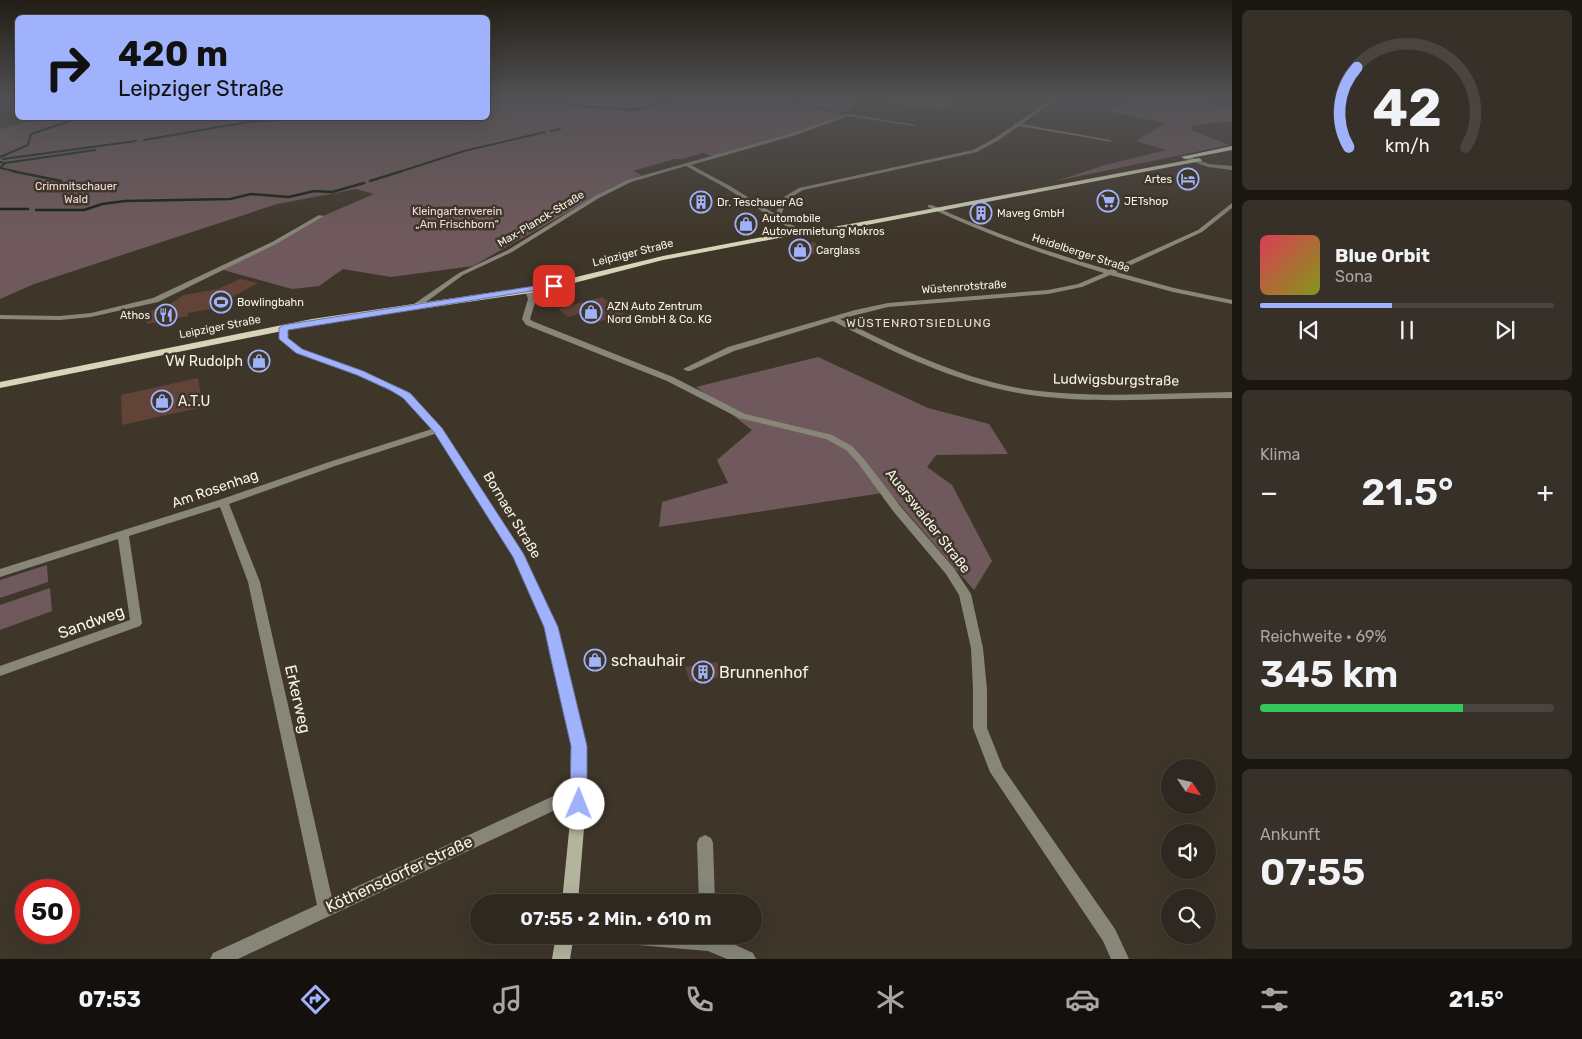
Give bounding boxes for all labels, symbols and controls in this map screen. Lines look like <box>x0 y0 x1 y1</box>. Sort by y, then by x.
text: 420 m <box>118 33 228 75</box>
icon: right <box>35 35 100 100</box>
text: Leipziger Straße <box>118 75 284 102</box>
text: 42 <box>1372 77 1442 139</box>
text: km/h <box>1385 135 1429 156</box>
hotel icon: Artes <box>1176 167 1200 191</box>
place label: Artes <box>1144 173 1172 186</box>
park label: Crimmitschauer Wald <box>35 180 118 206</box>
street label: Max-Planck-Straße <box>495 188 587 250</box>
supermarket icon: JETshop <box>1096 189 1120 213</box>
building icon: Dr. Teschauer AG <box>689 190 713 214</box>
place label: JETshop <box>1124 195 1168 208</box>
place label: Dr. Teschauer AG <box>717 196 803 209</box>
building icon: Maveg GmbH <box>969 201 993 225</box>
park label: Kleingartenverein „Am Frischborn“ <box>412 205 502 231</box>
place label: Maveg GmbH <box>997 207 1065 220</box>
shop icon: Automobile Autovermietung Mokros <box>734 212 758 236</box>
place label: Automobile Autovermietung Mokros <box>762 212 885 238</box>
street label: Heidelberger Straße <box>1030 231 1132 275</box>
street label: Leipziger Straße <box>591 237 675 269</box>
shop icon: Carglass <box>788 238 812 262</box>
place label: Carglass <box>816 244 860 257</box>
text: Blue Orbit <box>1335 244 1430 267</box>
pin <box>533 265 575 307</box>
text: Sona <box>1335 267 1373 286</box>
icon: arrive <box>540 272 568 300</box>
street label: Wüstenrotstraße <box>921 278 1007 296</box>
sports icon: Bowlingbahn <box>209 290 233 314</box>
place label: Bowlingbahn <box>237 296 304 309</box>
shop icon: AZN Auto Zentrum Nord GmbH & Co. KG <box>579 300 603 324</box>
place label: AZN Auto Zentrum Nord GmbH & Co. KG <box>607 300 712 326</box>
restaurant icon: Athos <box>154 303 178 327</box>
place label: Athos <box>120 309 150 322</box>
street label: Leipziger Straße <box>178 313 262 341</box>
district label: WÜSTENROTSIEDLUNG <box>846 316 992 330</box>
icon: previous <box>1295 316 1323 344</box>
icon: pause <box>1393 316 1421 344</box>
icon: next <box>1491 316 1519 344</box>
shop icon: VW Rudolph <box>247 349 271 373</box>
place label: VW Rudolph <box>165 353 243 370</box>
street label: Ludwigsburgstraße <box>1053 370 1180 390</box>
shop icon: A.T.U <box>150 389 174 413</box>
place label: A.T.U <box>178 393 210 410</box>
text: Klima <box>1260 445 1300 464</box>
street label: Auerswalder Straße <box>882 465 974 577</box>
street label: Am Rosenhag <box>169 466 261 512</box>
street label: Bornaer Straße <box>479 468 545 562</box>
text: 21.5° <box>1361 469 1453 515</box>
text: − <box>1260 476 1278 509</box>
text: + <box>1537 476 1554 509</box>
street label: Sandweg <box>55 601 127 643</box>
text: Reichweite · 69% <box>1260 627 1387 646</box>
shop icon: schauhair <box>583 648 607 672</box>
place label: schauhair <box>611 651 685 670</box>
text: 345 km <box>1260 651 1398 697</box>
building icon: Brunnenhof <box>691 660 715 684</box>
street label: Erkerweg <box>281 663 315 735</box>
place label: Brunnenhof <box>719 663 809 682</box>
north arrow <box>1161 759 1216 814</box>
map controls <box>1161 759 1216 944</box>
position arrow <box>552 777 604 829</box>
button: sound <box>1161 824 1216 879</box>
text: Ankunft <box>1260 825 1320 844</box>
street label: Köthensdorfer Straße <box>323 832 475 916</box>
text: 07:55 <box>1260 849 1365 895</box>
speed limit sign: 50 <box>15 879 80 944</box>
button: search <box>1161 889 1216 944</box>
text: 07:55 · 2 Min. · 610 m <box>520 907 712 930</box>
icon: directions <box>298 982 333 1017</box>
icon: music <box>490 982 525 1017</box>
icon: phone <box>682 982 717 1017</box>
icon: climate <box>873 982 908 1017</box>
icon: car <box>1065 982 1100 1017</box>
icon: filters <box>1257 982 1292 1017</box>
text: 07:53 <box>78 986 141 1013</box>
text: 21.5° <box>1449 986 1504 1013</box>

